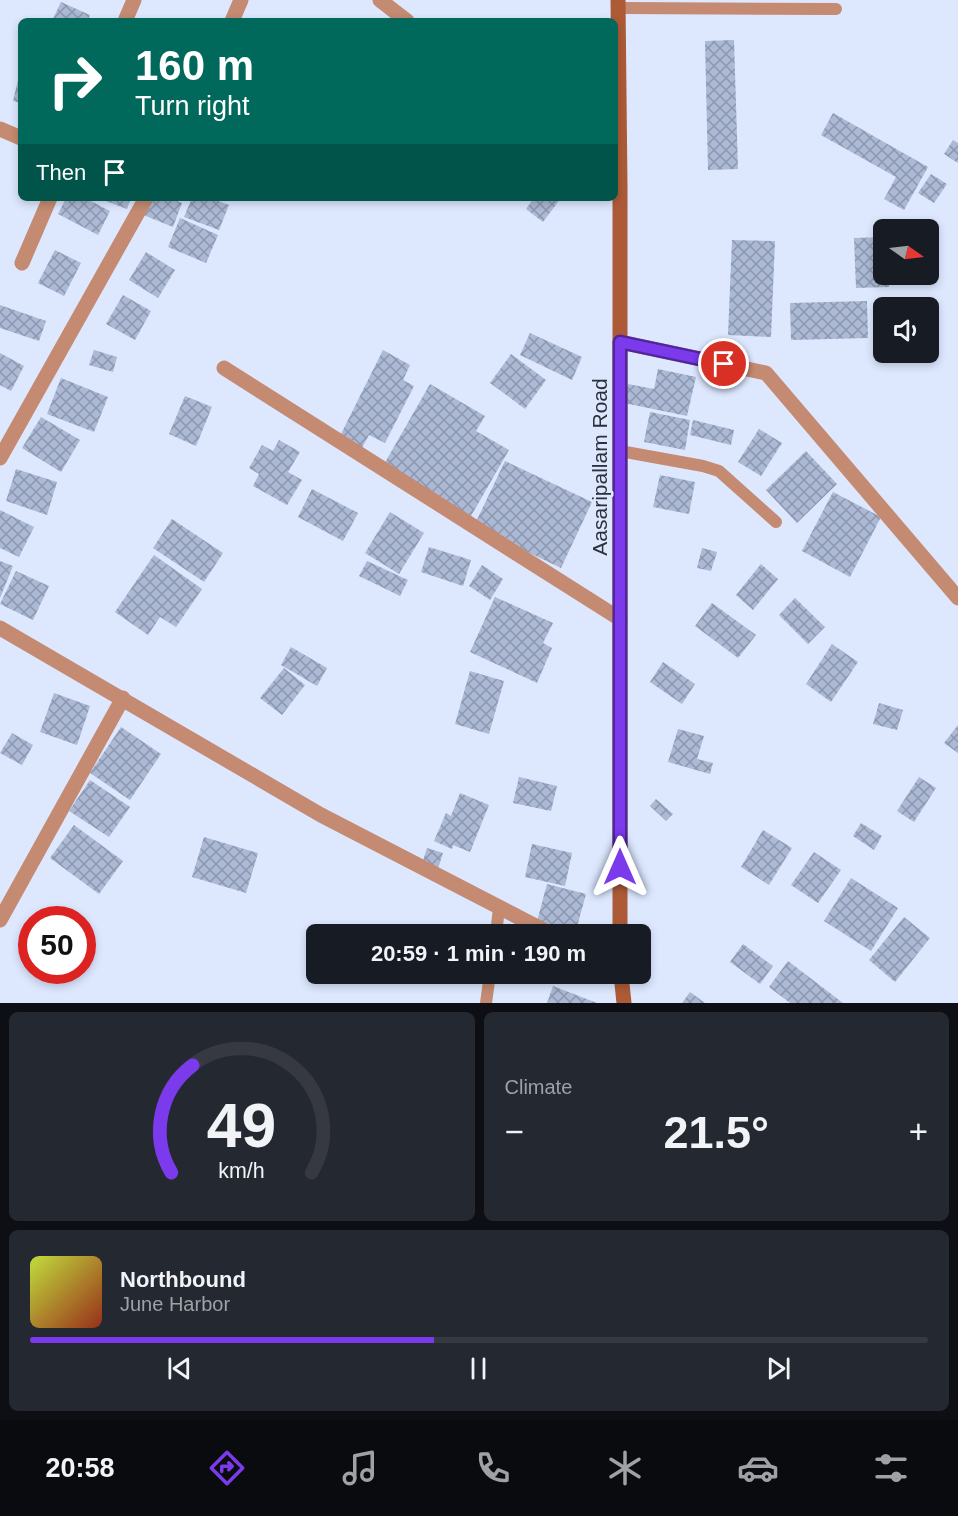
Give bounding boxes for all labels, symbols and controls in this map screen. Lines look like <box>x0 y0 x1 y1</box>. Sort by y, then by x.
icon: right <box>36 42 114 120</box>
text: 160 m <box>135 42 254 89</box>
text: Turn right <box>135 91 250 121</box>
icon: arrive <box>98 156 131 189</box>
text: Then <box>36 160 86 185</box>
north arrow <box>873 219 939 285</box>
map controls <box>873 219 939 363</box>
button: sound <box>873 297 939 363</box>
pin <box>698 338 749 389</box>
icon: arrive <box>707 347 740 380</box>
street label: Aasaripallam Road <box>588 378 611 556</box>
position arrow <box>588 835 652 899</box>
speed limit sign: 50 <box>18 906 96 984</box>
text: 20:59 · 1 min · 190 m <box>371 941 586 966</box>
text: Climate <box>505 1076 572 1098</box>
text: 49 <box>207 1091 276 1160</box>
text: 21.5° <box>663 1107 769 1158</box>
text: − <box>505 1113 524 1150</box>
text: + <box>909 1113 928 1150</box>
text: km/h <box>219 1160 265 1184</box>
text: Northbound <box>120 1267 246 1292</box>
text: June Harbor <box>120 1293 230 1315</box>
icon: previous <box>163 1352 196 1385</box>
icon: pause <box>462 1352 495 1385</box>
icon: next <box>762 1352 795 1385</box>
icon: directions <box>206 1447 248 1489</box>
icon: music <box>339 1447 381 1489</box>
icon: phone <box>472 1447 514 1489</box>
icon: climate <box>604 1447 646 1489</box>
icon: car <box>737 1447 779 1489</box>
icon: filters <box>870 1447 912 1489</box>
text: 20:58 <box>45 1453 115 1483</box>

